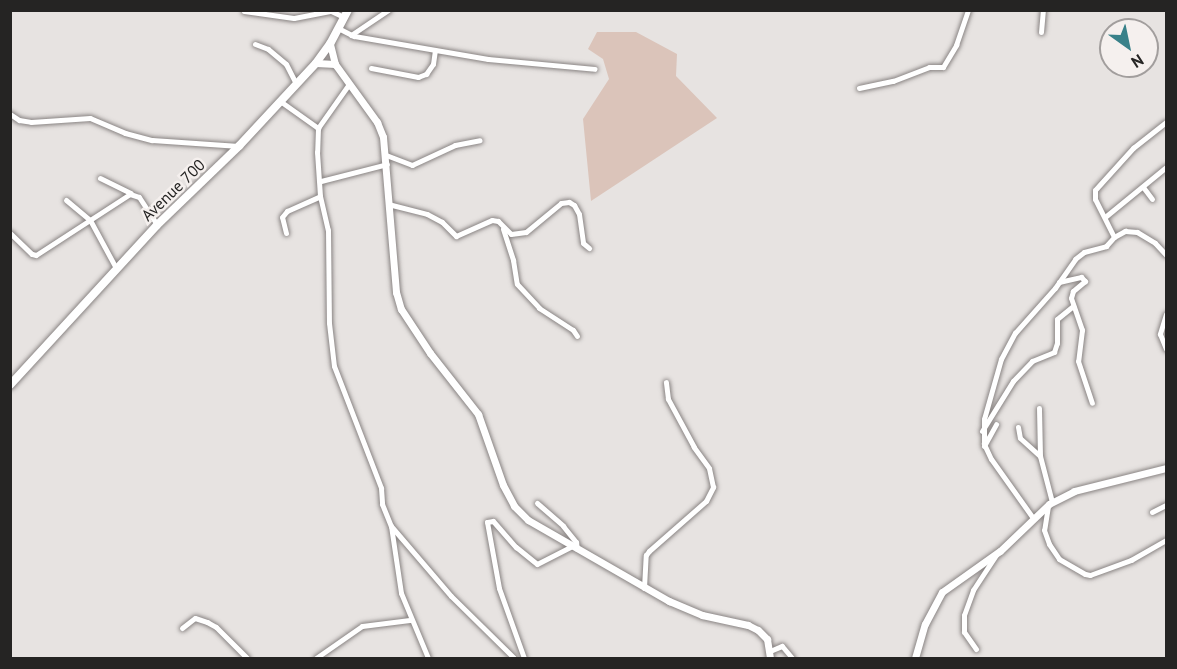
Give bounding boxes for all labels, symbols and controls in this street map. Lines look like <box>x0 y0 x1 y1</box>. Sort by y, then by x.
north arrow <box>1099 18 1159 78</box>
text: N <box>1128 50 1148 73</box>
street label: Avenue 700 <box>137 155 209 225</box>

